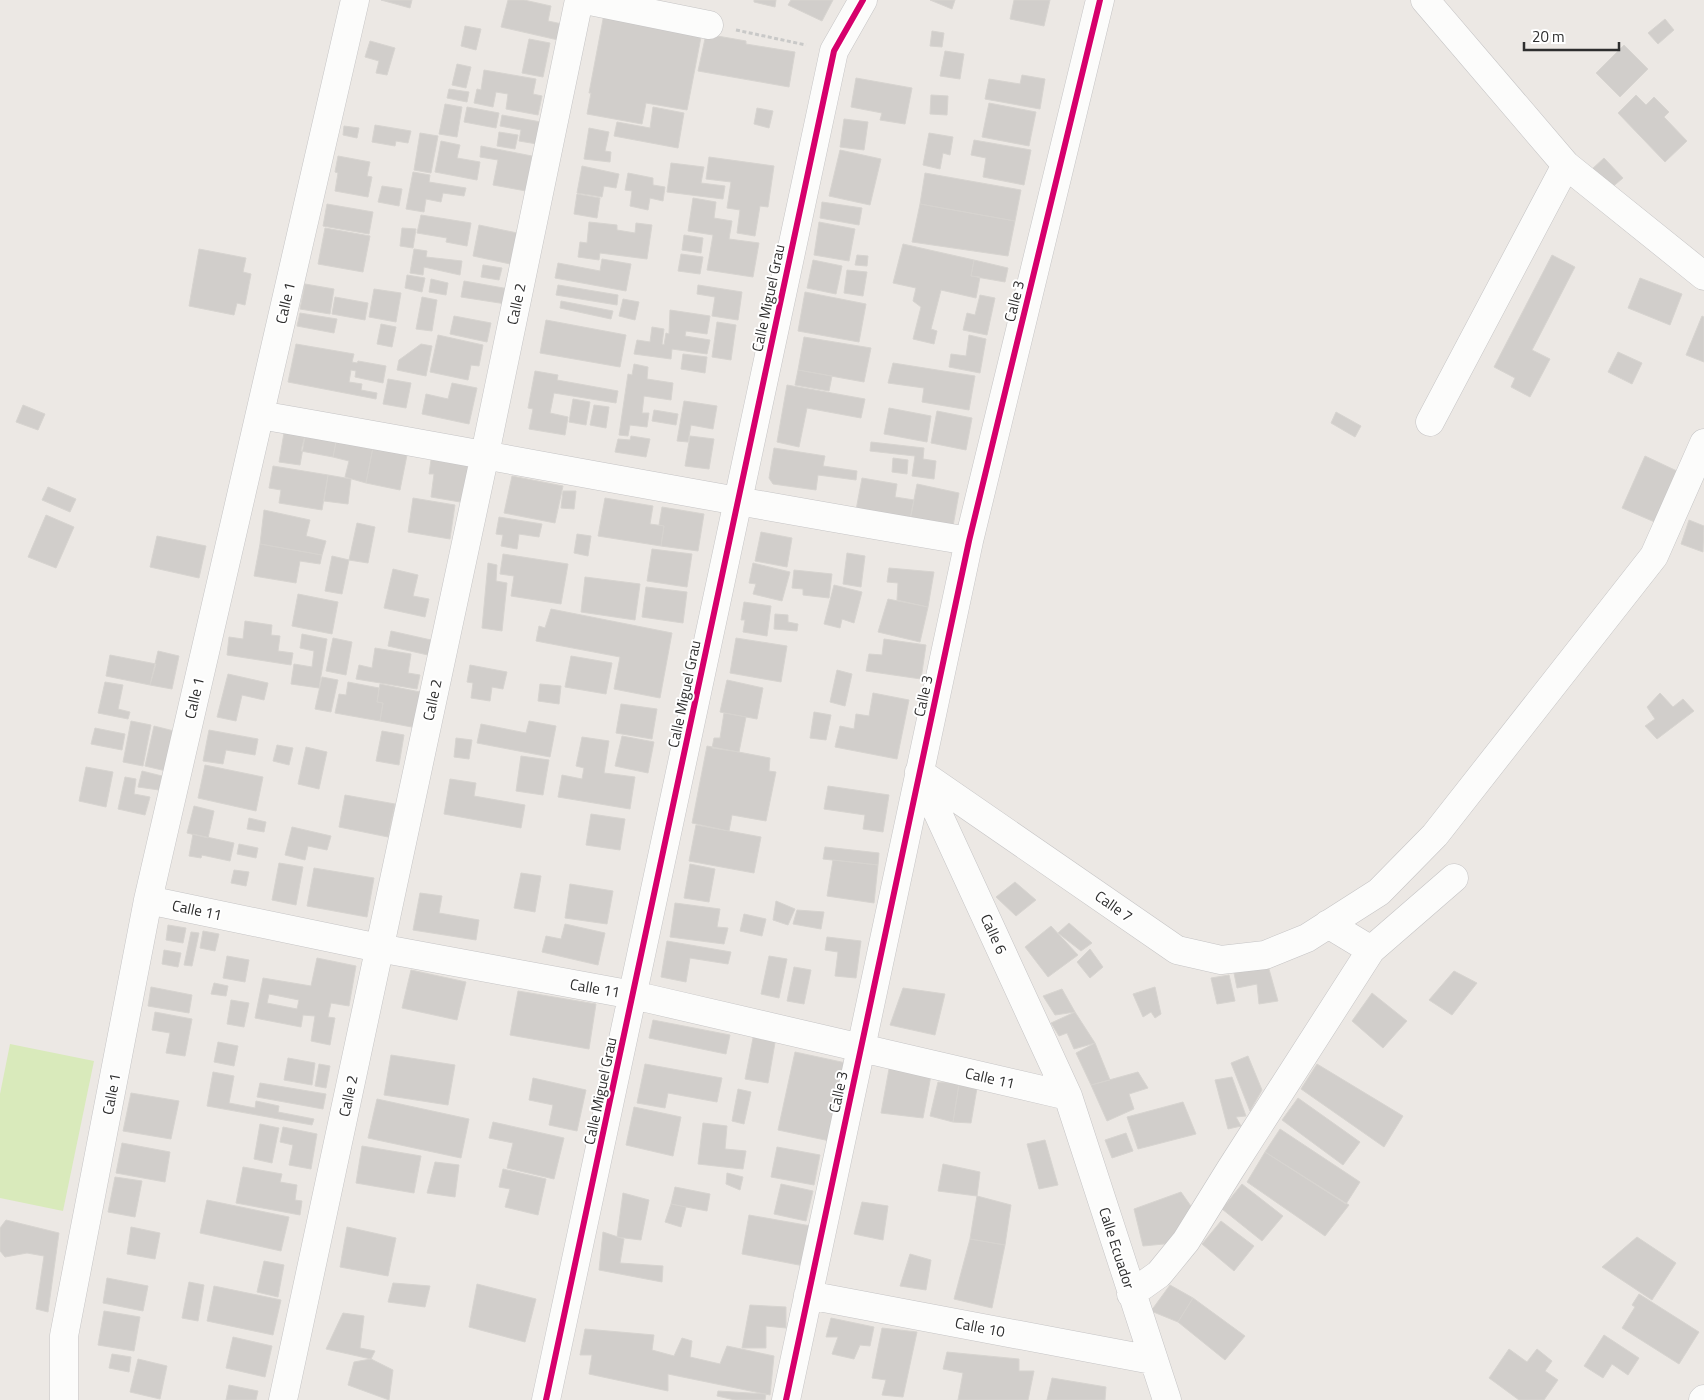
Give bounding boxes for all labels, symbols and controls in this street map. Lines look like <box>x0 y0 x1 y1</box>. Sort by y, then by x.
scale bar <box>1524 20 1619 52</box>
text: 20 m <box>1532 25 1565 48</box>
street label: Calle Miguel Grau <box>745 242 791 354</box>
street label: Calle 3 <box>998 278 1030 324</box>
street label: Calle 1 <box>269 280 301 326</box>
street label: Calle 2 <box>500 281 532 327</box>
street label: Calle Miguel Grau <box>661 638 707 750</box>
street label: Calle 3 <box>907 673 939 719</box>
street label: Calle 1 <box>178 675 210 721</box>
street label: Calle 2 <box>416 677 448 723</box>
street label: Calle 7 <box>1090 885 1138 927</box>
street label: Calle 11 <box>170 894 224 926</box>
street label: Calle 6 <box>975 910 1013 958</box>
street label: Calle 11 <box>568 972 622 1004</box>
street label: Calle Miguel Grau <box>577 1035 623 1147</box>
street label: Calle 11 <box>963 1061 1017 1095</box>
street label: Calle 3 <box>822 1069 854 1115</box>
street label: Calle 1 <box>96 1071 126 1117</box>
street label: Calle 2 <box>332 1073 364 1119</box>
street label: Calle Ecuador <box>1093 1204 1141 1292</box>
street label: Calle 10 <box>953 1311 1007 1343</box>

